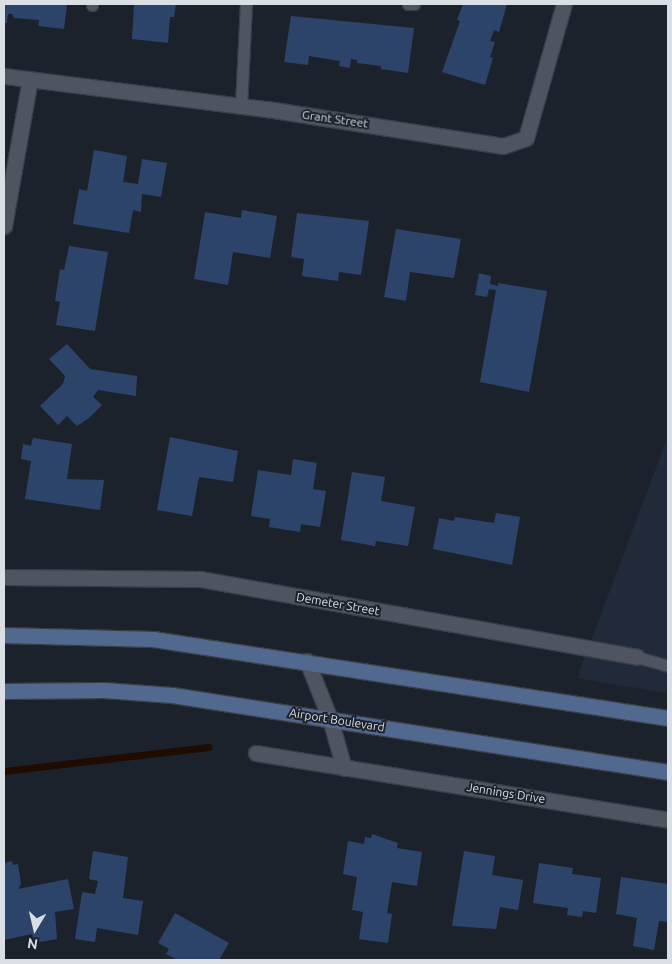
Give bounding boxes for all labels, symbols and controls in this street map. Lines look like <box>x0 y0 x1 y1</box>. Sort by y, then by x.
street label: Grant Street <box>301 107 369 131</box>
street label: Demeter Street <box>295 590 381 618</box>
street label: Airport Boulevard <box>288 705 386 735</box>
street label: Jennings Drive <box>466 780 546 806</box>
north arrow <box>10 904 60 954</box>
text: N <box>26 935 39 953</box>

